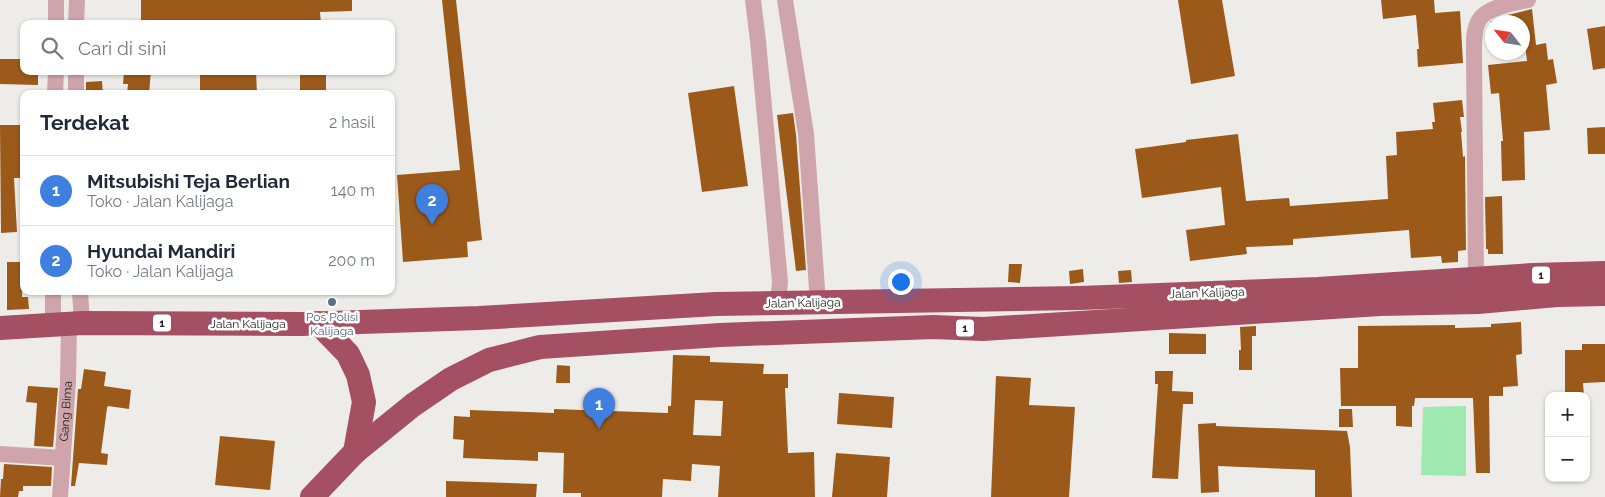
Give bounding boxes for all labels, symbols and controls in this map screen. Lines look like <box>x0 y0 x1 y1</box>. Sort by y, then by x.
north arrow <box>1485 15 1530 60</box>
search box <box>20 20 395 75</box>
icon: search <box>38 34 66 62</box>
text: Cari di sini <box>78 37 166 59</box>
text: Terdekat <box>40 110 129 135</box>
text: 2 hasil <box>329 113 375 132</box>
text: Mitsubishi Teja Berlian <box>87 170 290 192</box>
text: 1 <box>52 181 60 200</box>
text: 140 m <box>331 181 375 200</box>
pin: 2 <box>416 184 448 225</box>
text: Toko · Jalan Kalijaga <box>87 192 233 211</box>
text: Hyundai Mandiri <box>87 240 235 262</box>
text: 2 <box>51 251 61 270</box>
text: 200 m <box>328 251 375 270</box>
text: Toko · Jalan Kalijaga <box>87 262 233 281</box>
road number: 1 <box>1532 266 1550 284</box>
your location <box>888 269 914 295</box>
street label: Jalan Kalijaga <box>1169 285 1245 301</box>
street label: Jalan Kalijaga <box>765 295 841 311</box>
marker: Pos Polisi Kalijaga <box>326 296 338 308</box>
place label: Pos Polisi Kalijaga <box>306 310 358 338</box>
road number: 1 <box>153 314 171 332</box>
street label: Jalan Kalijaga <box>210 317 286 331</box>
road number: 1 <box>956 319 974 336</box>
street label: Gang Bima <box>57 380 75 442</box>
pin: 1 <box>583 388 615 429</box>
map controls <box>1545 392 1590 482</box>
button: + <box>1545 392 1590 437</box>
button: − <box>1545 437 1590 482</box>

